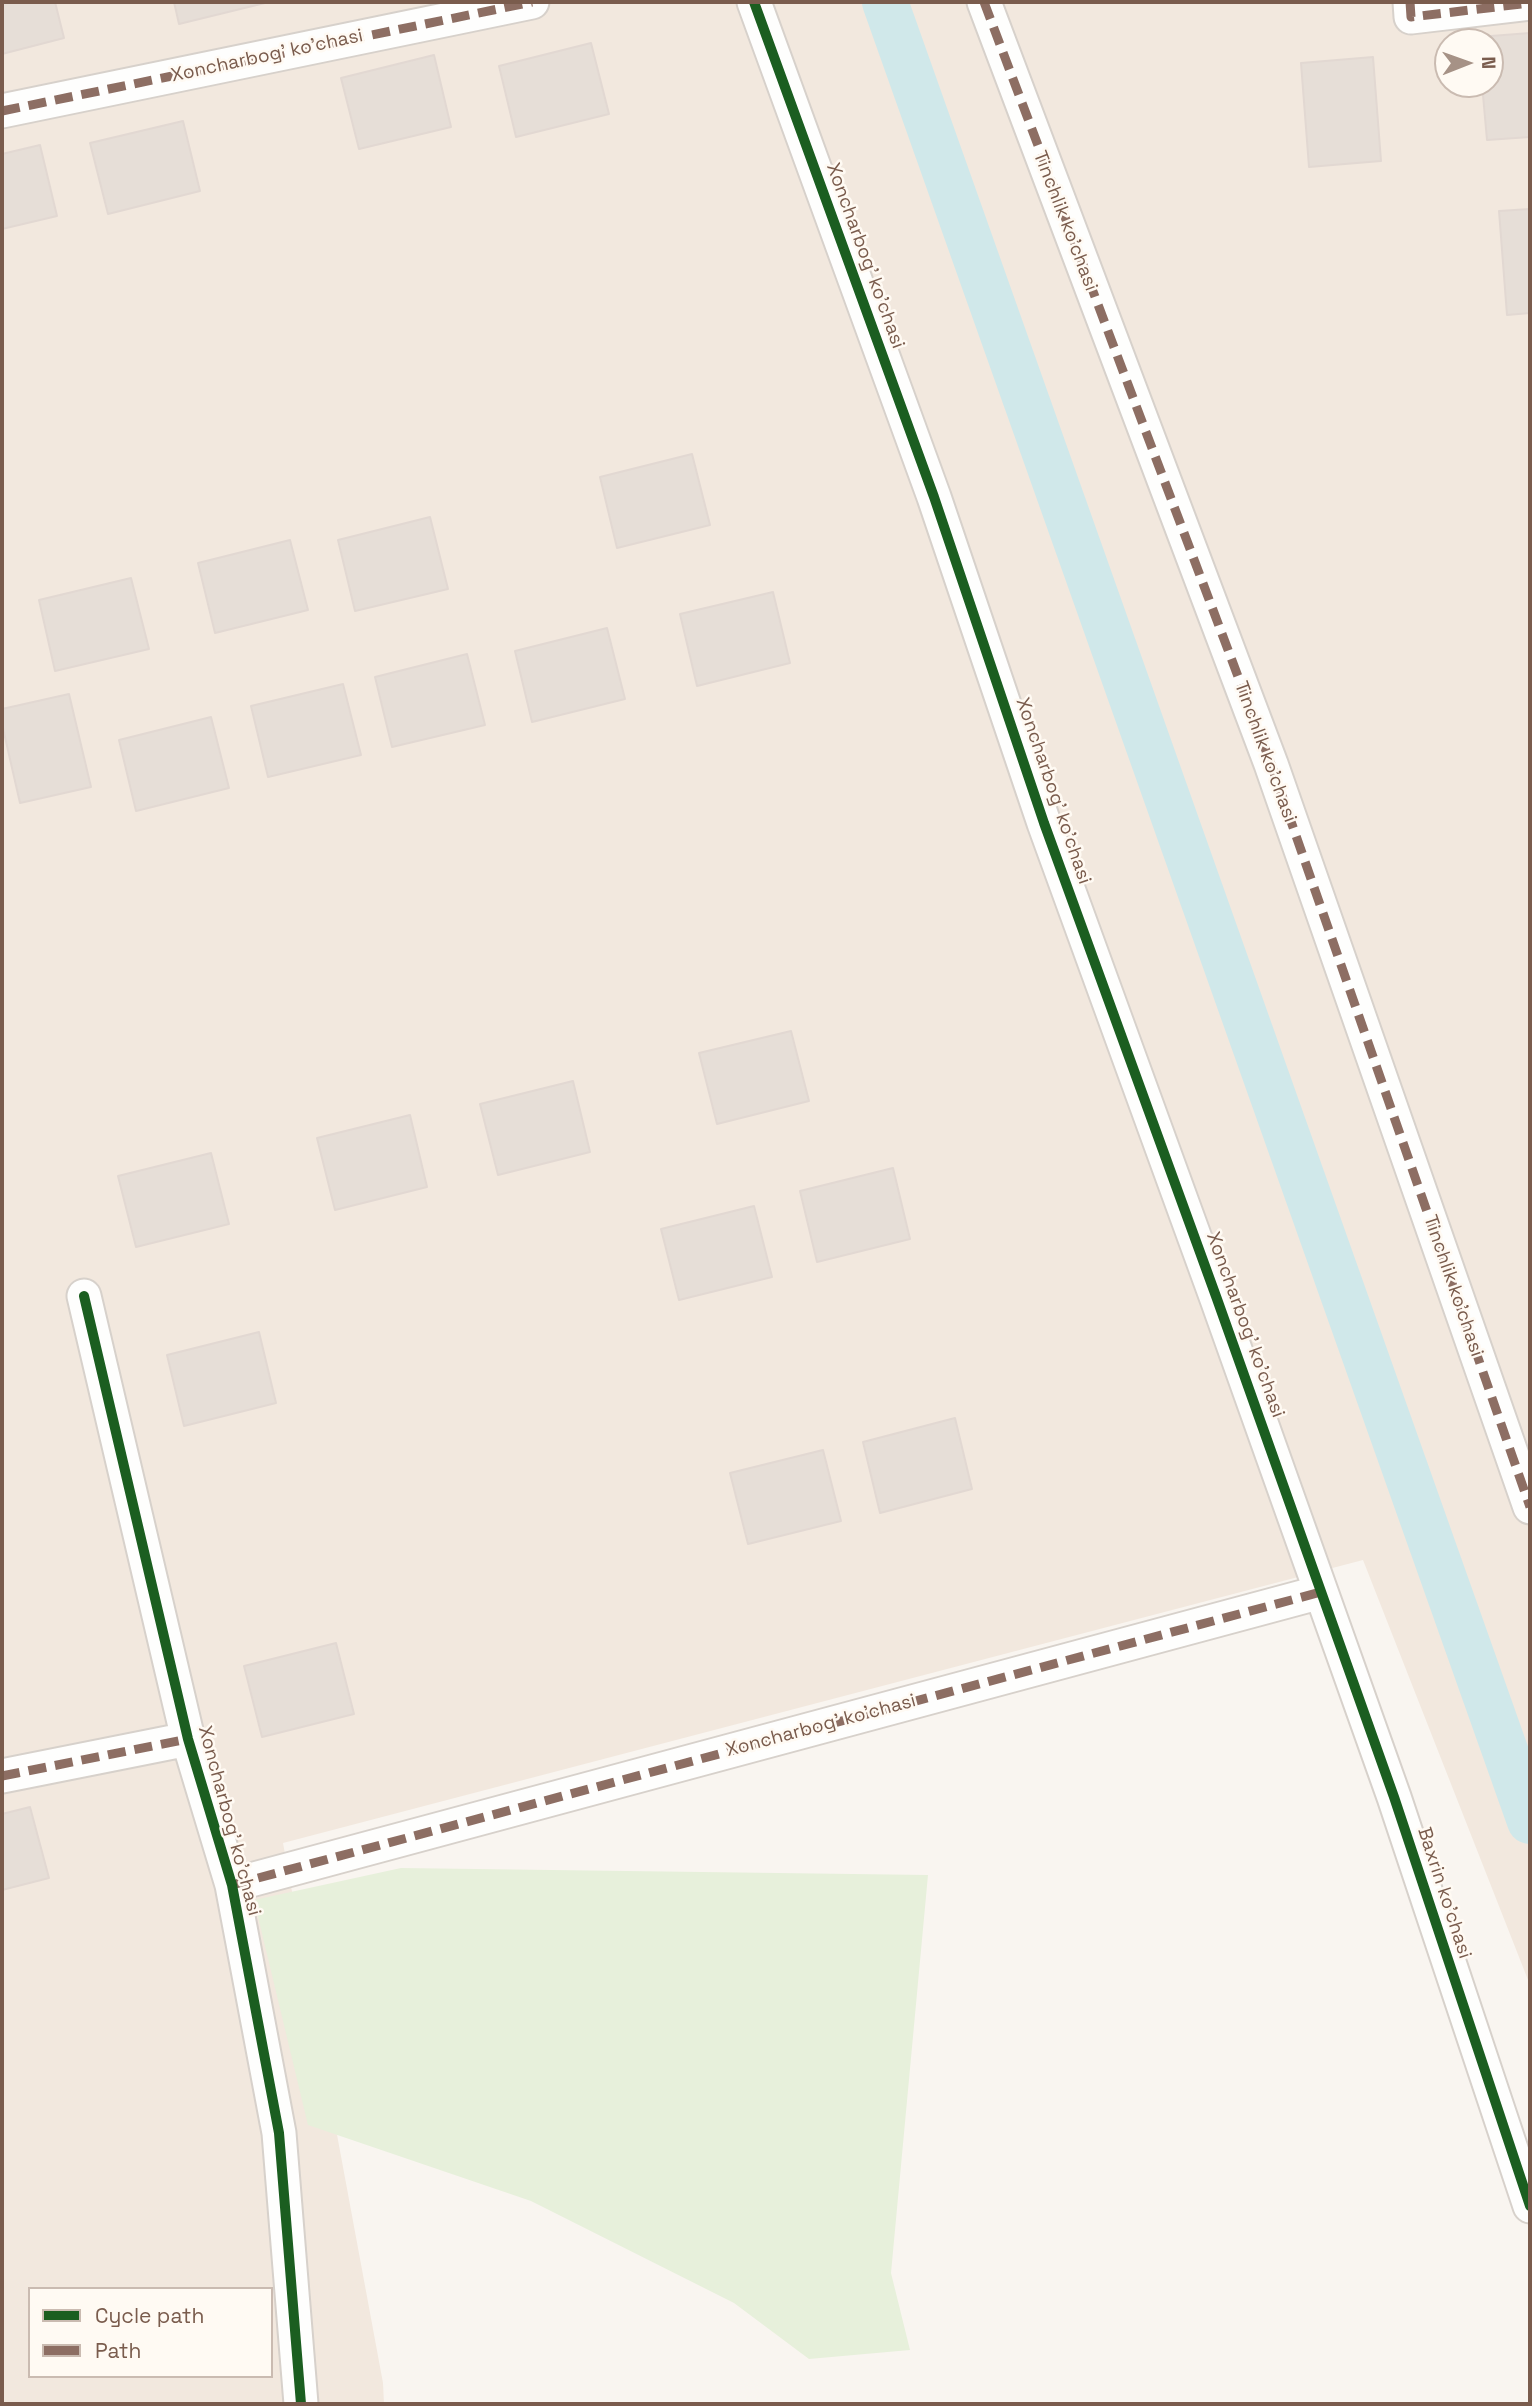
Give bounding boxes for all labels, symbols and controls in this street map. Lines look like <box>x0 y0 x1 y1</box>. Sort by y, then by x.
street label: Xoncharbog' ko'chasi <box>169 25 365 87</box>
north arrow <box>1434 28 1504 98</box>
text: N <box>1476 56 1501 69</box>
street label: Tinchlik ko'chasi <box>1028 148 1102 294</box>
street label: Xoncharbog' ko'chasi <box>821 160 909 352</box>
street label: Tinchlik ko'chasi <box>1229 678 1301 826</box>
street label: Xoncharbog' ko'chasi <box>1010 695 1096 887</box>
street label: Tinchlik ko'chasi <box>1418 1212 1488 1360</box>
street label: Xoncharbog' ko'chasi <box>1201 1229 1289 1421</box>
street label: Xoncharbog' ko'chasi <box>724 1690 918 1762</box>
street label: Xoncharbog' ko'chasi <box>193 1724 265 1918</box>
street label: Baxrin ko'chasi <box>1412 1825 1476 1961</box>
legend <box>28 2287 273 2378</box>
text: Cycle path <box>95 2302 204 2329</box>
text: Path <box>95 2337 141 2364</box>

